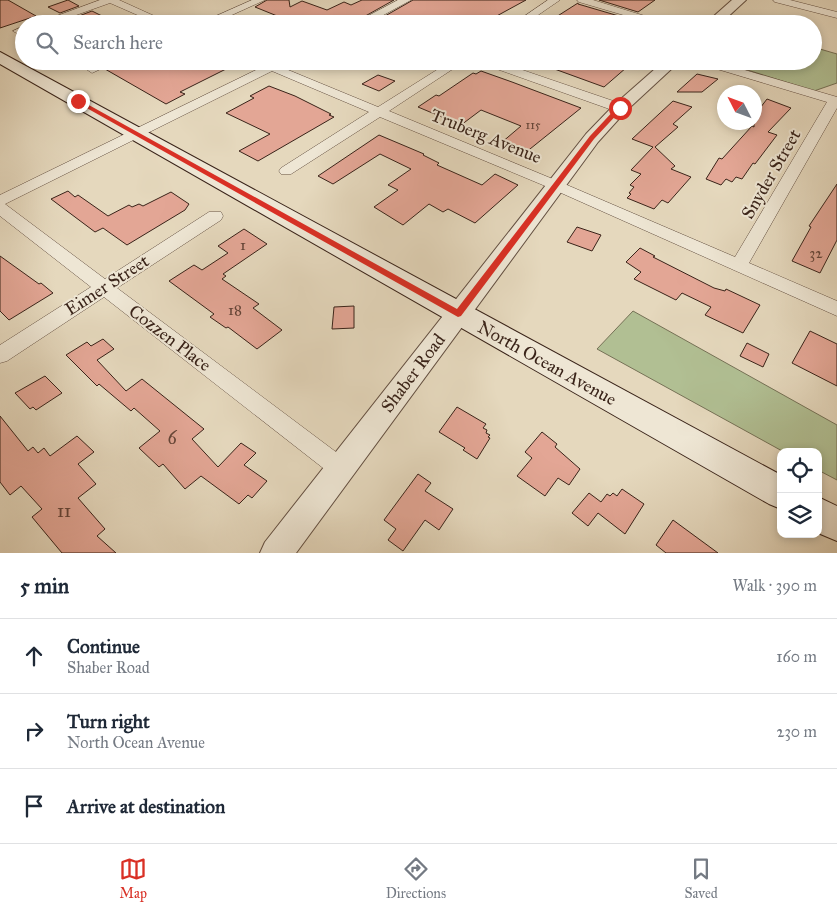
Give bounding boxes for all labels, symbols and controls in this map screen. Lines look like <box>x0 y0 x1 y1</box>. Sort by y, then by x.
search box <box>15 15 822 70</box>
icon: search <box>33 29 61 57</box>
text: Search here <box>73 31 163 54</box>
north arrow <box>717 85 762 130</box>
route end <box>67 90 90 113</box>
route start <box>609 97 632 120</box>
street label: Truberg Avenue <box>427 104 545 169</box>
house number: 115 <box>526 118 541 132</box>
street label: Snyder Street <box>736 125 806 223</box>
house number: 1 <box>240 236 246 254</box>
house number: 32 <box>809 244 823 262</box>
street label: Eimer Street <box>61 249 154 320</box>
street label: Cozzen Place <box>125 300 215 376</box>
house number: 18 <box>228 301 242 319</box>
street label: North Ocean Avenue <box>474 316 620 410</box>
street label: Shaber Road <box>376 329 450 417</box>
house number: 6 <box>167 427 177 449</box>
map controls <box>777 448 822 538</box>
button: locate <box>777 448 822 493</box>
button: layers <box>777 493 822 538</box>
house number: 11 <box>57 500 71 522</box>
text: 5 min <box>20 573 69 599</box>
text: Walk · 390 m <box>732 576 817 595</box>
text: Continue <box>67 635 140 658</box>
icon: ahead <box>20 642 48 670</box>
text: 160 m <box>776 647 817 666</box>
text: Shaber Road <box>67 658 150 677</box>
text: Turn right <box>67 710 150 733</box>
icon: right <box>20 717 48 745</box>
text: 230 m <box>777 722 817 741</box>
text: North Ocean Avenue <box>67 733 205 752</box>
icon: arrive <box>20 792 48 820</box>
text: Arrive at destination <box>67 795 225 818</box>
tab: Map <box>119 855 147 902</box>
tab: Directions <box>386 855 446 902</box>
tab: Saved <box>685 855 718 902</box>

